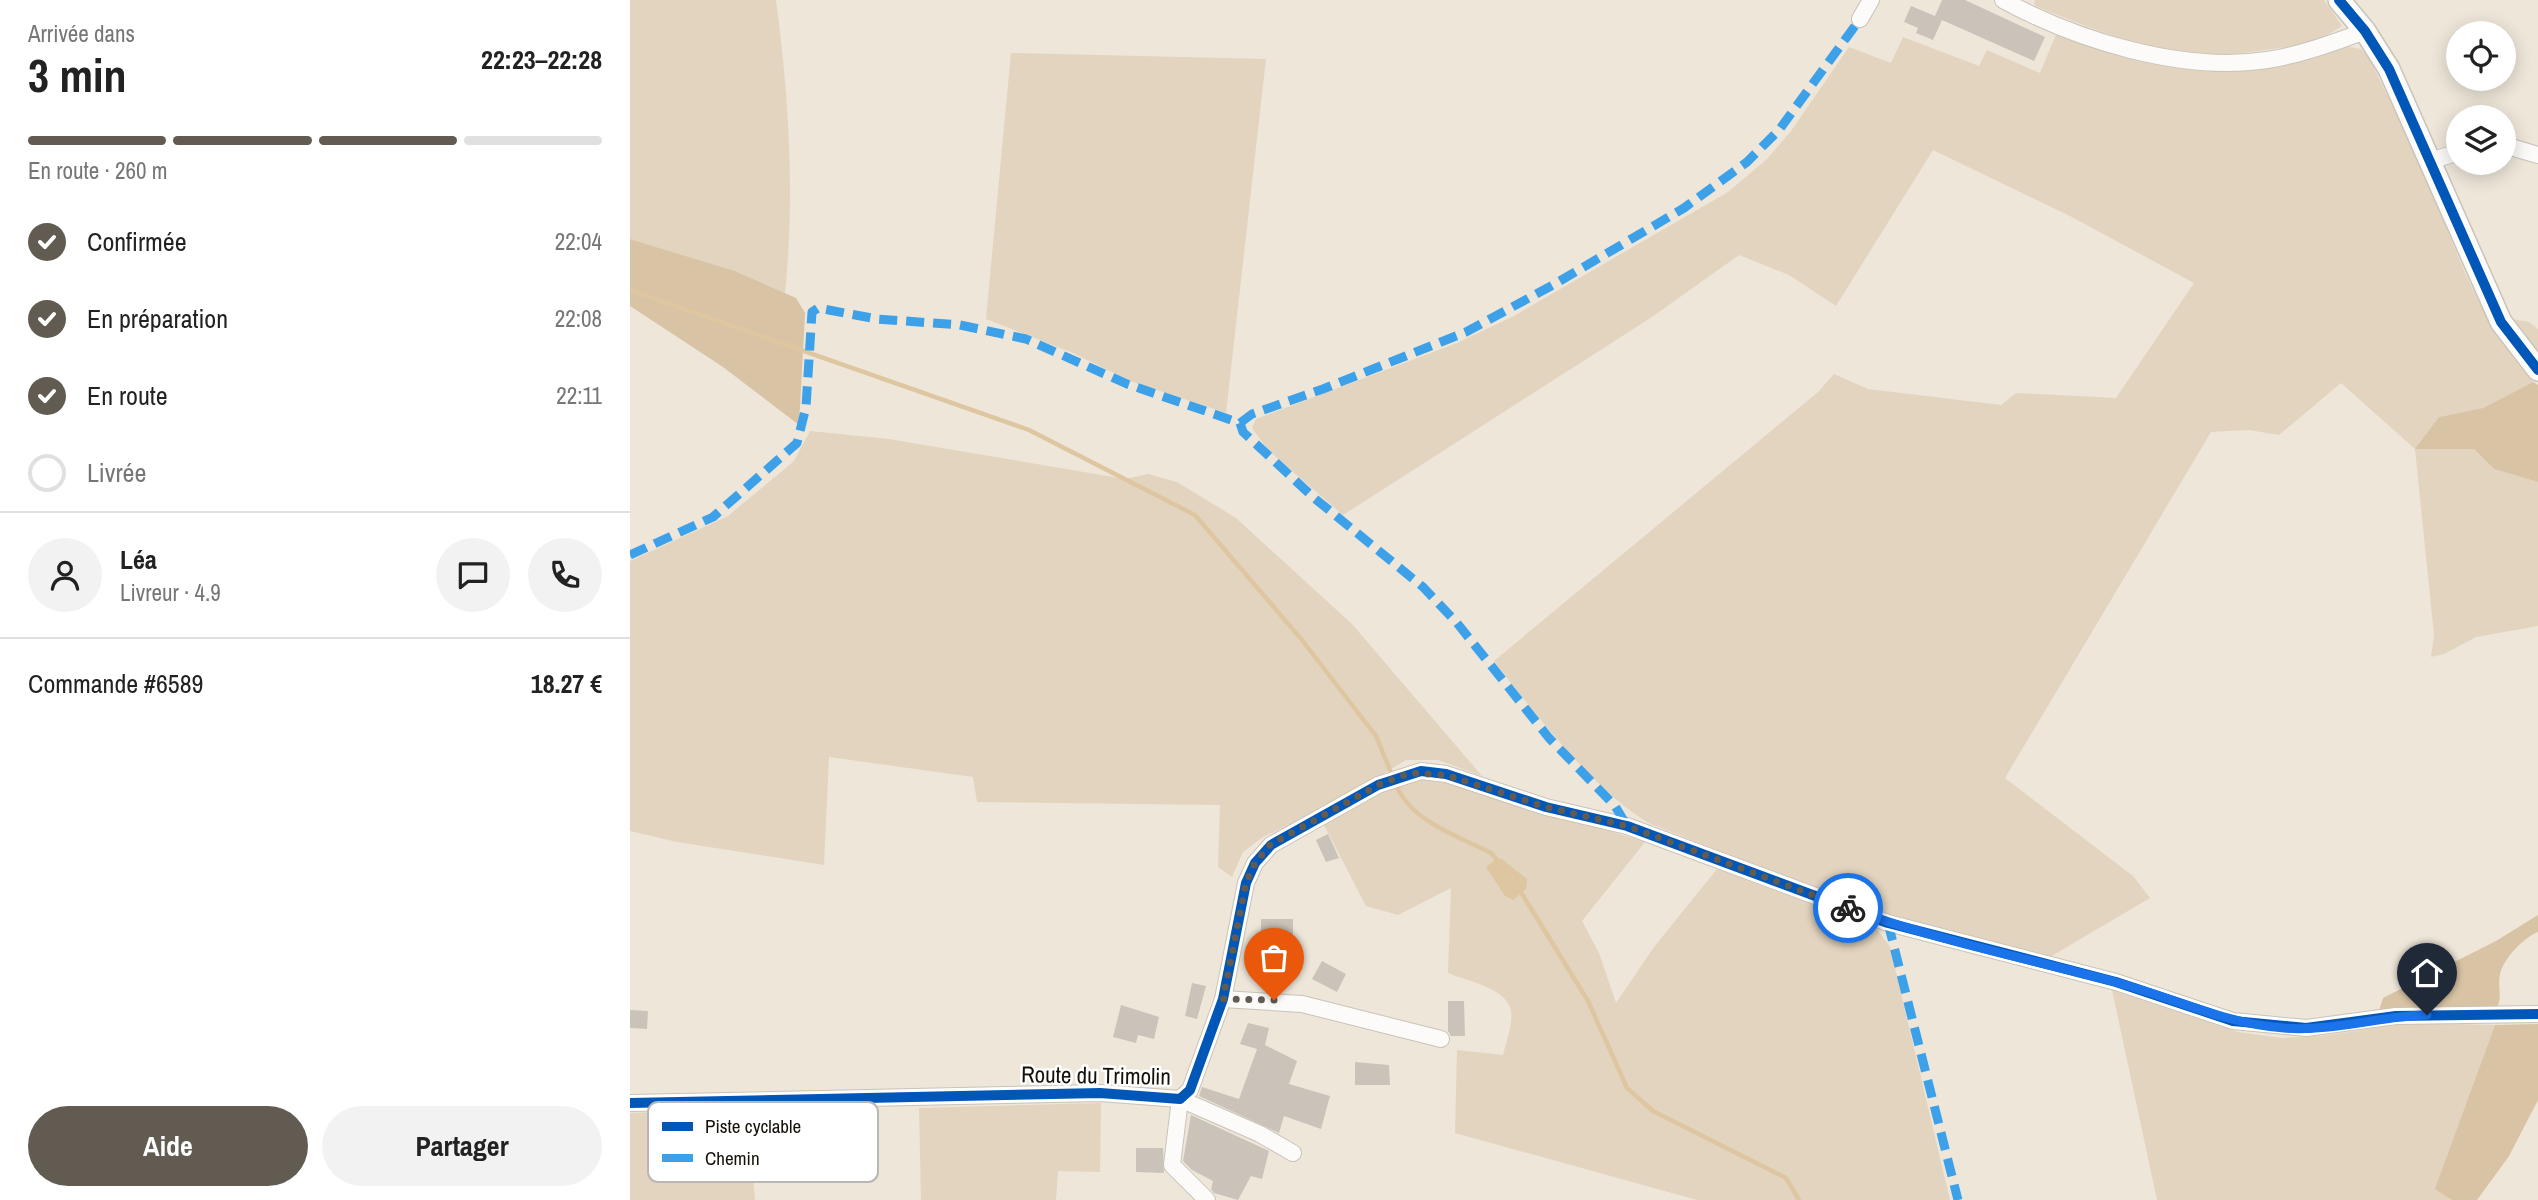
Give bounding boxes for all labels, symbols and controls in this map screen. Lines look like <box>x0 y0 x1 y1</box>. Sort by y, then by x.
text: Arrivée dans <box>28 18 135 49</box>
map controls <box>2446 21 2516 175</box>
button: locate <box>2446 21 2516 91</box>
text: 22:23–22:28 <box>481 42 602 77</box>
text: 3 min <box>28 44 127 106</box>
button: layers <box>2446 105 2516 175</box>
text: En route · 260 m <box>28 155 167 186</box>
icon: check <box>28 223 66 261</box>
text: Confirmée <box>87 224 187 259</box>
text: 22:04 <box>555 226 602 257</box>
icon: check <box>28 300 66 338</box>
text: En préparation <box>87 301 228 336</box>
text: 22:08 <box>555 303 602 334</box>
icon: check <box>28 377 66 415</box>
text: En route <box>87 378 168 413</box>
text: 22:11 <box>556 380 602 411</box>
text: Livrée <box>87 455 146 490</box>
button: person <box>28 538 102 612</box>
button: chat <box>436 538 510 612</box>
button: phone <box>528 538 602 612</box>
text: Léa <box>120 542 157 577</box>
text: Livreur · 4.9 <box>120 577 221 608</box>
text: Commande #6589 <box>28 666 203 701</box>
text: 18.27 € <box>531 666 602 701</box>
courier <box>1813 873 1883 943</box>
icon: bike <box>1829 889 1867 927</box>
pin <box>1244 928 1304 1000</box>
icon: bag <box>1255 939 1293 977</box>
pin <box>2397 943 2457 1015</box>
icon: home <box>2408 954 2446 992</box>
street label: Route du Trimolin <box>1021 1058 1171 1092</box>
legend <box>648 1102 878 1182</box>
button: Aide <box>28 1106 308 1186</box>
button: Partager <box>322 1106 602 1186</box>
text: Piste cyclable <box>705 1113 801 1139</box>
text: Chemin <box>705 1145 760 1171</box>

